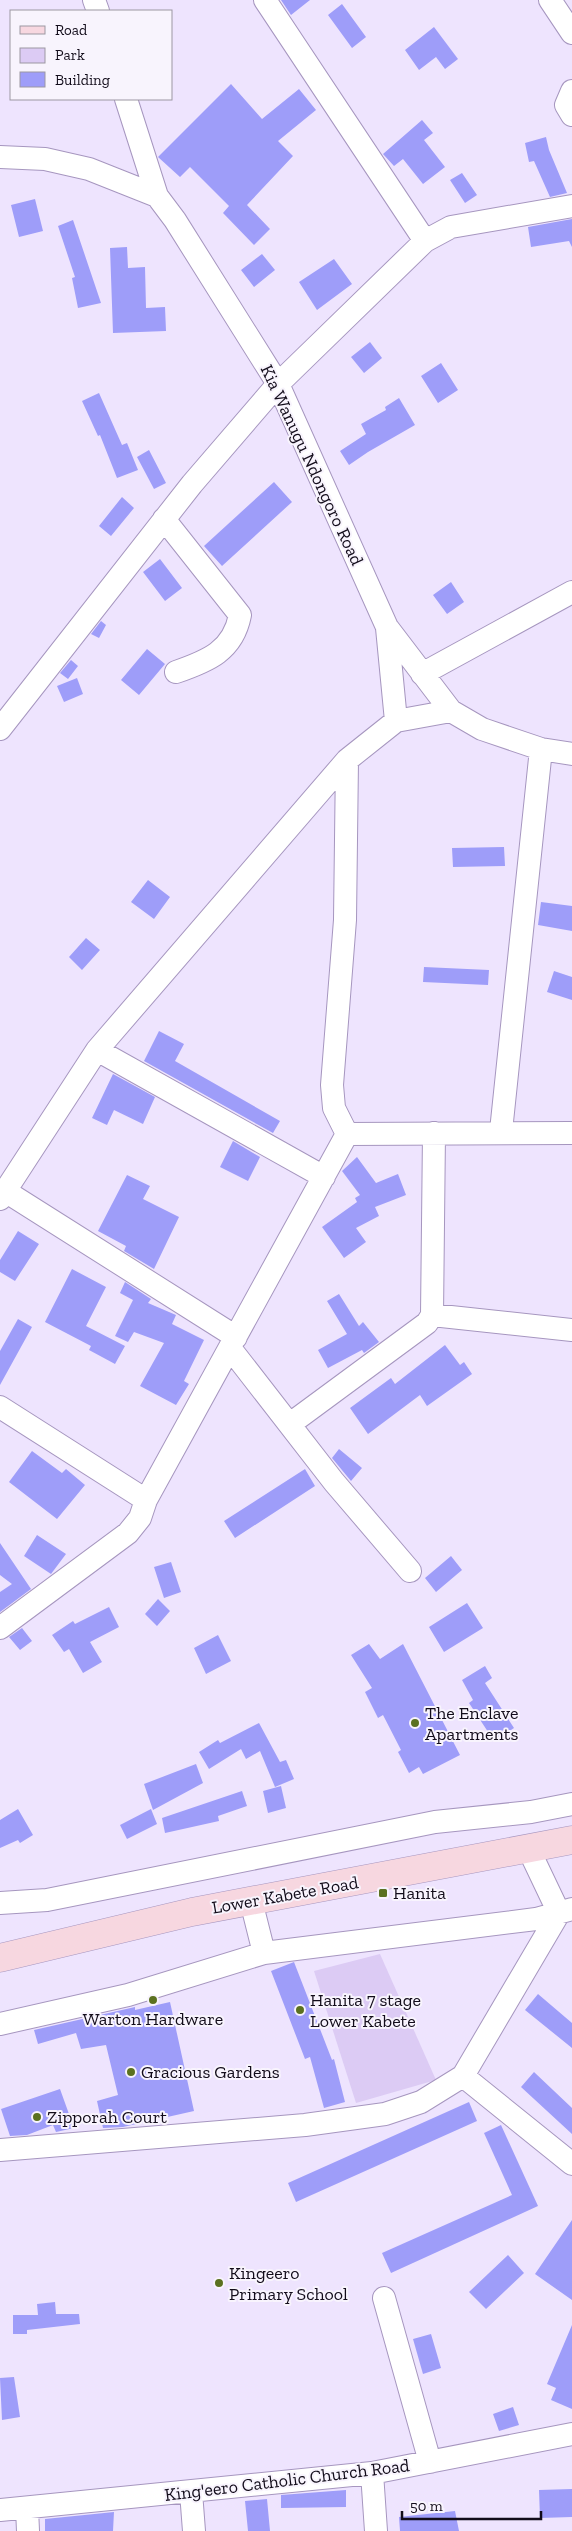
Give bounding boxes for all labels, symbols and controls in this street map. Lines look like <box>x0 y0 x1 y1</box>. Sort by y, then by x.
legend <box>10 10 172 100</box>
text: Road <box>55 21 88 39</box>
text: Park <box>55 46 85 64</box>
text: Building <box>55 71 110 89</box>
street label: Kia Wanugu Ndongoro Road <box>256 361 368 569</box>
place label: The Enclave Apartments <box>425 1702 518 1745</box>
marker: The Enclave Apartments <box>409 1717 421 1729</box>
street label: Lower Kabete Road <box>210 1871 360 1919</box>
place label: Hanita <box>393 1882 446 1904</box>
marker: Hanita <box>377 1887 389 1899</box>
place label: Hanita 7 stage Lower Kabete <box>310 1989 421 2032</box>
marker: Warton Hardware <box>147 1994 159 2006</box>
marker: Hanita 7 stage Lower Kabete <box>294 2004 306 2016</box>
place label: Warton Hardware <box>83 2008 223 2030</box>
place label: Gracious Gardens <box>141 2061 280 2083</box>
marker: Gracious Gardens <box>125 2066 137 2078</box>
place label: Zipporah Court <box>47 2106 167 2128</box>
marker: Zipporah Court <box>31 2111 43 2123</box>
place label: Kingeero Primary School <box>229 2262 348 2305</box>
marker: Kingeero Primary School <box>213 2277 225 2289</box>
street label: King'eero Catholic Church Road <box>163 2454 411 2506</box>
scale bar <box>402 2488 541 2520</box>
text: 50 m <box>410 2497 443 2515</box>

